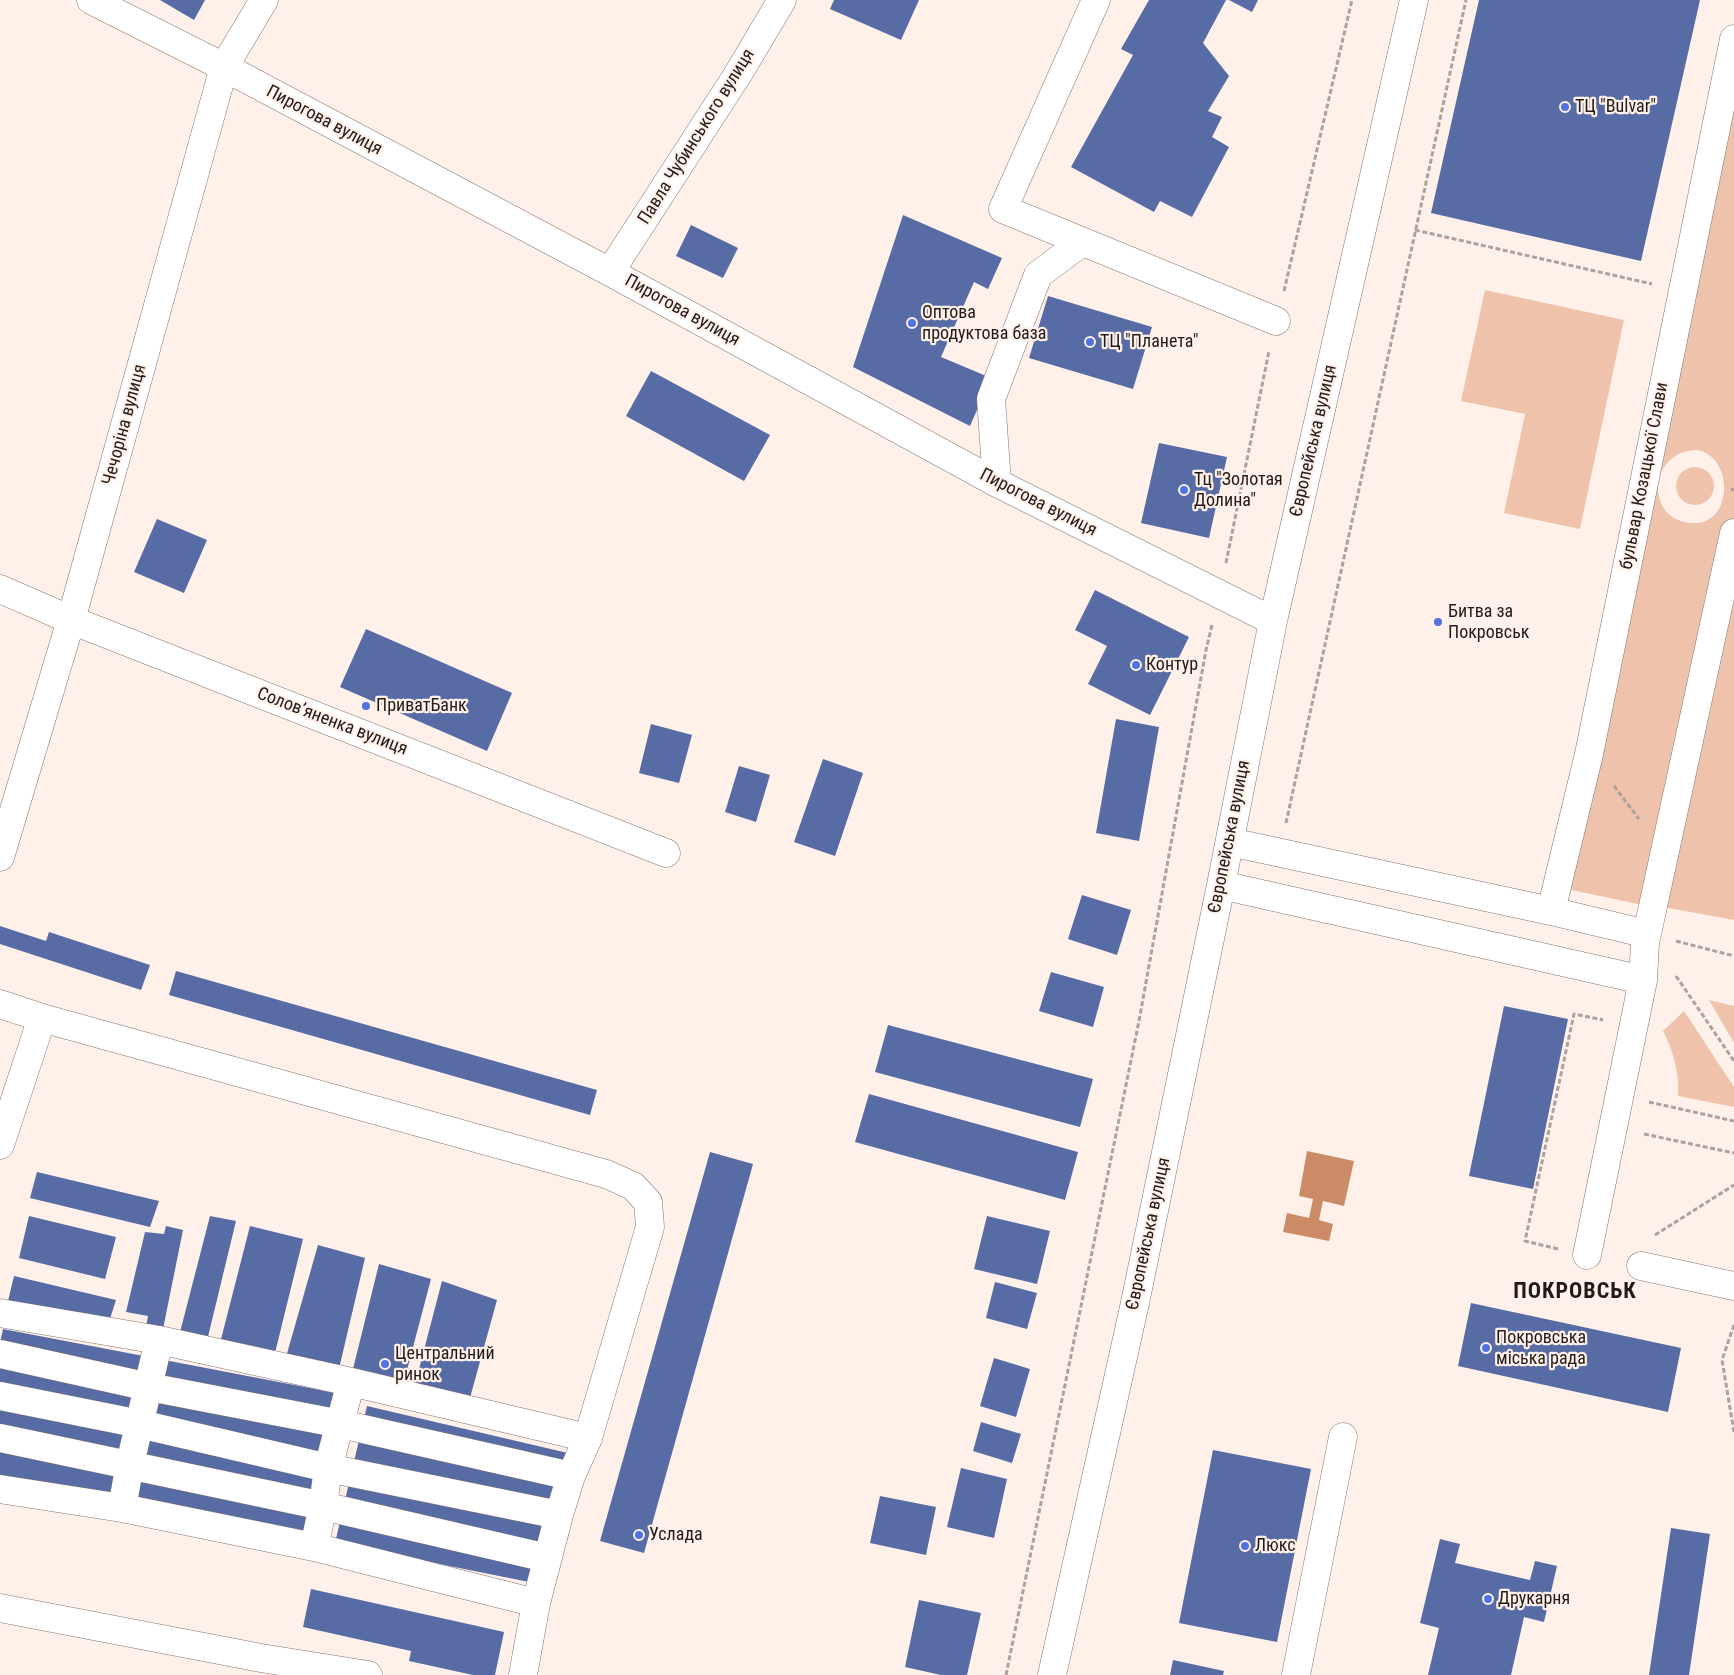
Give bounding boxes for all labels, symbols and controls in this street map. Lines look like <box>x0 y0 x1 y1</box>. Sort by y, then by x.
street label: Павла Чубинського вулиця <box>634 45 760 229</box>
street label: Пирогова вулиця <box>262 81 386 161</box>
place label: ТЦ "Bulvar" <box>1575 96 1656 118</box>
marker: ТЦ "Bulvar" <box>1559 101 1571 113</box>
street label: Пирогова вулиця <box>621 270 743 352</box>
place label: Оптова продуктова база <box>922 302 1046 344</box>
marker: Оптова продуктова база <box>906 317 918 329</box>
place label: ТЦ "Планета" <box>1100 331 1199 353</box>
marker: ТЦ "Планета" <box>1084 336 1096 348</box>
street label: Чечоріна вулиця <box>98 362 152 488</box>
street label: Європейська вулиця <box>1286 363 1342 519</box>
street label: бульвар Козацької Слави <box>1616 381 1674 571</box>
street label: Пирогова вулиця <box>976 464 1100 542</box>
place label: Тц "Золотая Долина" <box>1194 469 1283 512</box>
marker: Тц "Золотая Долина" <box>1178 484 1190 496</box>
place label: Битва за Покровськ <box>1448 601 1529 644</box>
marker: Битва за Покровськ <box>1432 616 1444 628</box>
place label: Контур <box>1146 654 1198 676</box>
marker: Контур <box>1130 659 1142 671</box>
street label: Солов’яненка вулиця <box>254 683 410 761</box>
place label: ПриватБанк <box>376 695 467 717</box>
marker: ПриватБанк <box>360 700 372 712</box>
street label: Європейська вулиця <box>1205 759 1255 915</box>
street label: Європейська вулиця <box>1122 1156 1176 1312</box>
district label: ПОКРОВСЬК <box>1512 1279 1638 1305</box>
place label: Покровська міська рада <box>1496 1327 1586 1370</box>
marker: Покровська міська рада <box>1480 1342 1492 1354</box>
place label: Центральний ринок <box>395 1343 495 1386</box>
marker: Центральний ринок <box>379 1358 391 1370</box>
place label: Услада <box>649 1524 703 1546</box>
marker: Услада <box>633 1529 645 1541</box>
place label: Люкс <box>1255 1535 1296 1557</box>
marker: Люкс <box>1239 1540 1251 1552</box>
place label: Друкарня <box>1498 1588 1570 1610</box>
marker: Друкарня <box>1482 1593 1494 1605</box>

